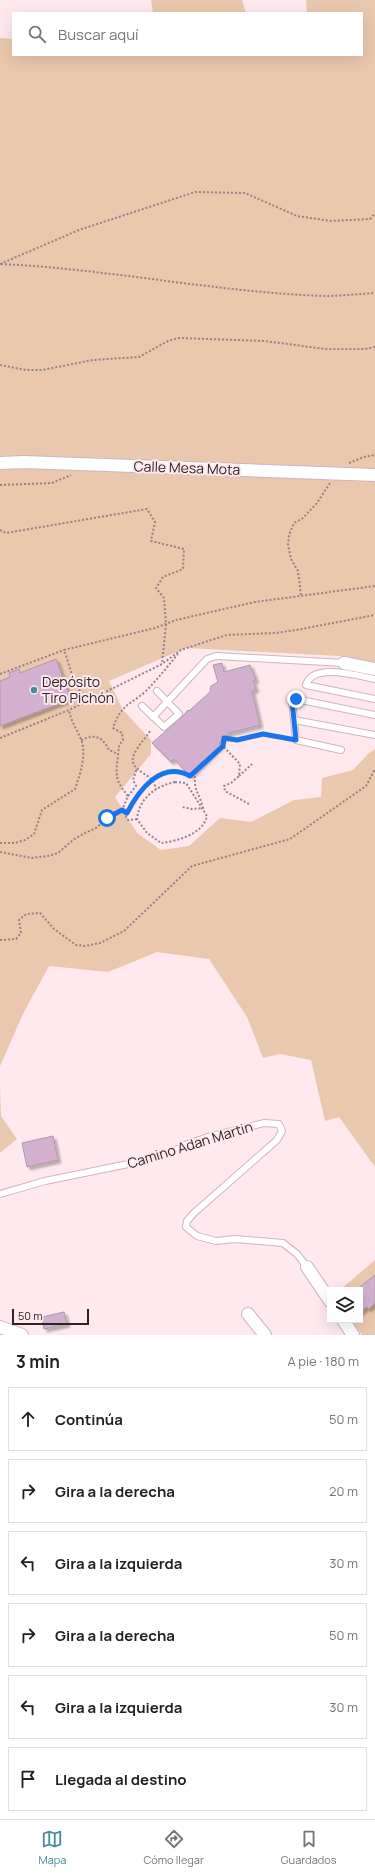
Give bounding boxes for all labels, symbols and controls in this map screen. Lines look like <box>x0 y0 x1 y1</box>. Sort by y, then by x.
search box <box>12 12 363 56</box>
icon: search <box>26 23 48 45</box>
text: Buscar aquí <box>58 24 139 45</box>
street label: Calle Mesa Mota <box>133 456 241 479</box>
place label: Depósito Tiro Pichón <box>42 672 114 707</box>
marker: Depósito Tiro Pichón <box>29 685 39 695</box>
route end <box>287 690 305 708</box>
route start <box>98 809 116 827</box>
street label: Camino Adan Martin <box>125 1116 255 1173</box>
map controls <box>327 1287 363 1323</box>
button: layers <box>327 1287 363 1323</box>
scale bar <box>12 1307 89 1326</box>
text: 50 m <box>18 1308 43 1323</box>
text: 3 min <box>16 1350 60 1373</box>
text: A pie · 180 m <box>288 1352 359 1370</box>
icon: ahead <box>17 1408 39 1430</box>
text: Continúa <box>55 1409 123 1430</box>
text: 50 m <box>329 1410 358 1428</box>
icon: right <box>17 1480 39 1502</box>
text: Gira a la derecha <box>55 1481 175 1502</box>
text: 20 m <box>329 1482 358 1500</box>
icon: left <box>17 1552 39 1574</box>
text: Gira a la izquierda <box>55 1553 182 1574</box>
text: 30 m <box>329 1554 358 1572</box>
icon: right <box>17 1624 39 1646</box>
text: Gira a la derecha <box>55 1625 175 1646</box>
text: 50 m <box>329 1626 358 1644</box>
icon: left <box>17 1696 39 1718</box>
text: Gira a la izquierda <box>55 1697 182 1718</box>
text: 30 m <box>329 1698 358 1716</box>
icon: arrive <box>17 1768 39 1790</box>
text: Llegada al destino <box>55 1769 187 1790</box>
tab: Mapa <box>38 1828 66 1867</box>
tab: Cómo llegar <box>143 1828 204 1867</box>
tab: Guardados <box>281 1828 337 1867</box>

